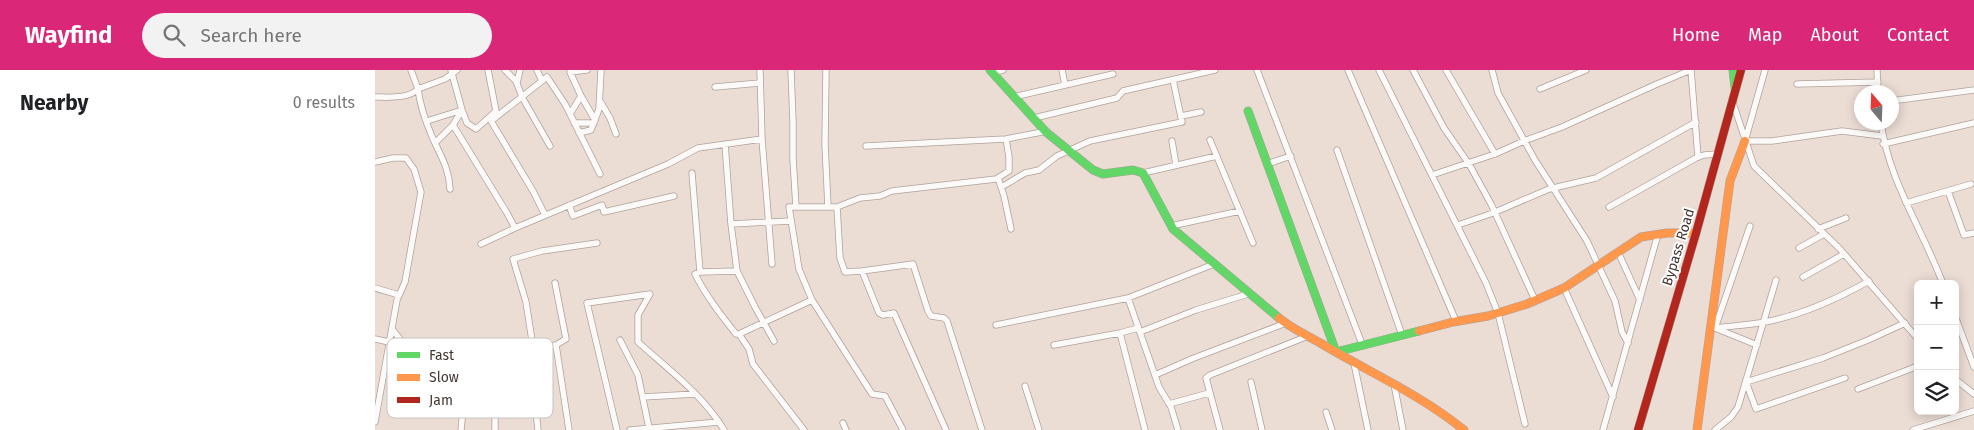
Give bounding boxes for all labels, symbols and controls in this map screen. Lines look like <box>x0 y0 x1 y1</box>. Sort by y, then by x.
search box <box>142 13 492 58</box>
text: Wayfind <box>25 21 112 49</box>
icon: search <box>160 21 188 49</box>
text: Search here <box>200 24 302 47</box>
text: Home <box>1672 24 1720 46</box>
text: Map <box>1748 24 1782 46</box>
text: About <box>1810 24 1859 46</box>
text: Contact <box>1887 24 1949 46</box>
north arrow <box>1854 85 1899 130</box>
text: Nearby <box>20 90 88 116</box>
text: 0 results <box>293 93 355 112</box>
street label: Bypass Road <box>1659 206 1698 288</box>
map controls <box>1914 280 1959 415</box>
button: + <box>1914 280 1959 325</box>
button: − <box>1914 325 1959 370</box>
legend <box>387 338 553 418</box>
text: Fast <box>429 347 455 364</box>
text: Slow <box>429 369 459 386</box>
button: layers <box>1914 370 1959 415</box>
text: Jam <box>429 392 453 409</box>

